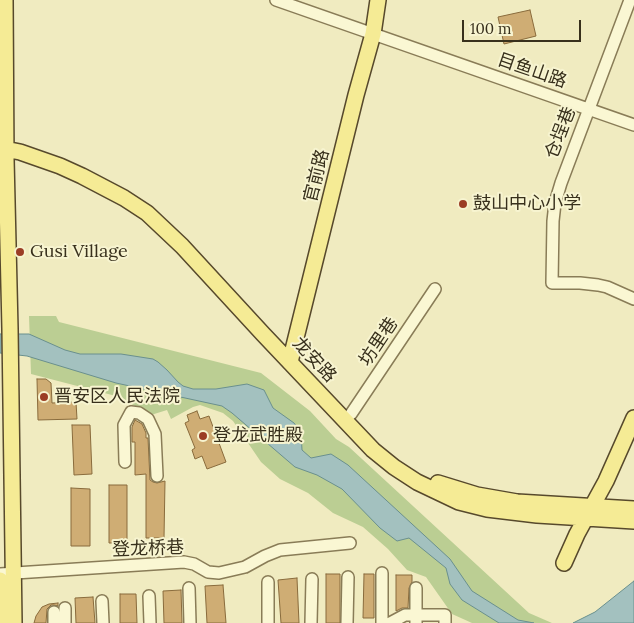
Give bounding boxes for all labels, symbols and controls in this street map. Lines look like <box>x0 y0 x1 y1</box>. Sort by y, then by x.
scale bar <box>464 10 583 42</box>
text: 100 m <box>470 19 511 38</box>
street label: 目鱼山路 <box>494 49 570 93</box>
street label: 仓埕巷 <box>541 104 581 162</box>
street label: 官前路 <box>300 147 334 205</box>
place label: 鼓山中心小学 <box>473 193 581 215</box>
marker: 鼓山中心小学 <box>457 198 469 210</box>
place label: Gusi Village <box>30 241 128 263</box>
marker: Gusi Village <box>14 246 26 258</box>
street label: 坊里巷 <box>355 314 403 370</box>
street label: 龙安路 <box>288 333 340 387</box>
place label: 晋安区人民法院 <box>54 386 180 408</box>
marker: 晋安区人民法院 <box>38 391 50 403</box>
place label: 登龙武胜殿 <box>213 425 303 447</box>
marker: 登龙武胜殿 <box>197 430 209 442</box>
street label: 登龙桥巷 <box>112 537 184 561</box>

